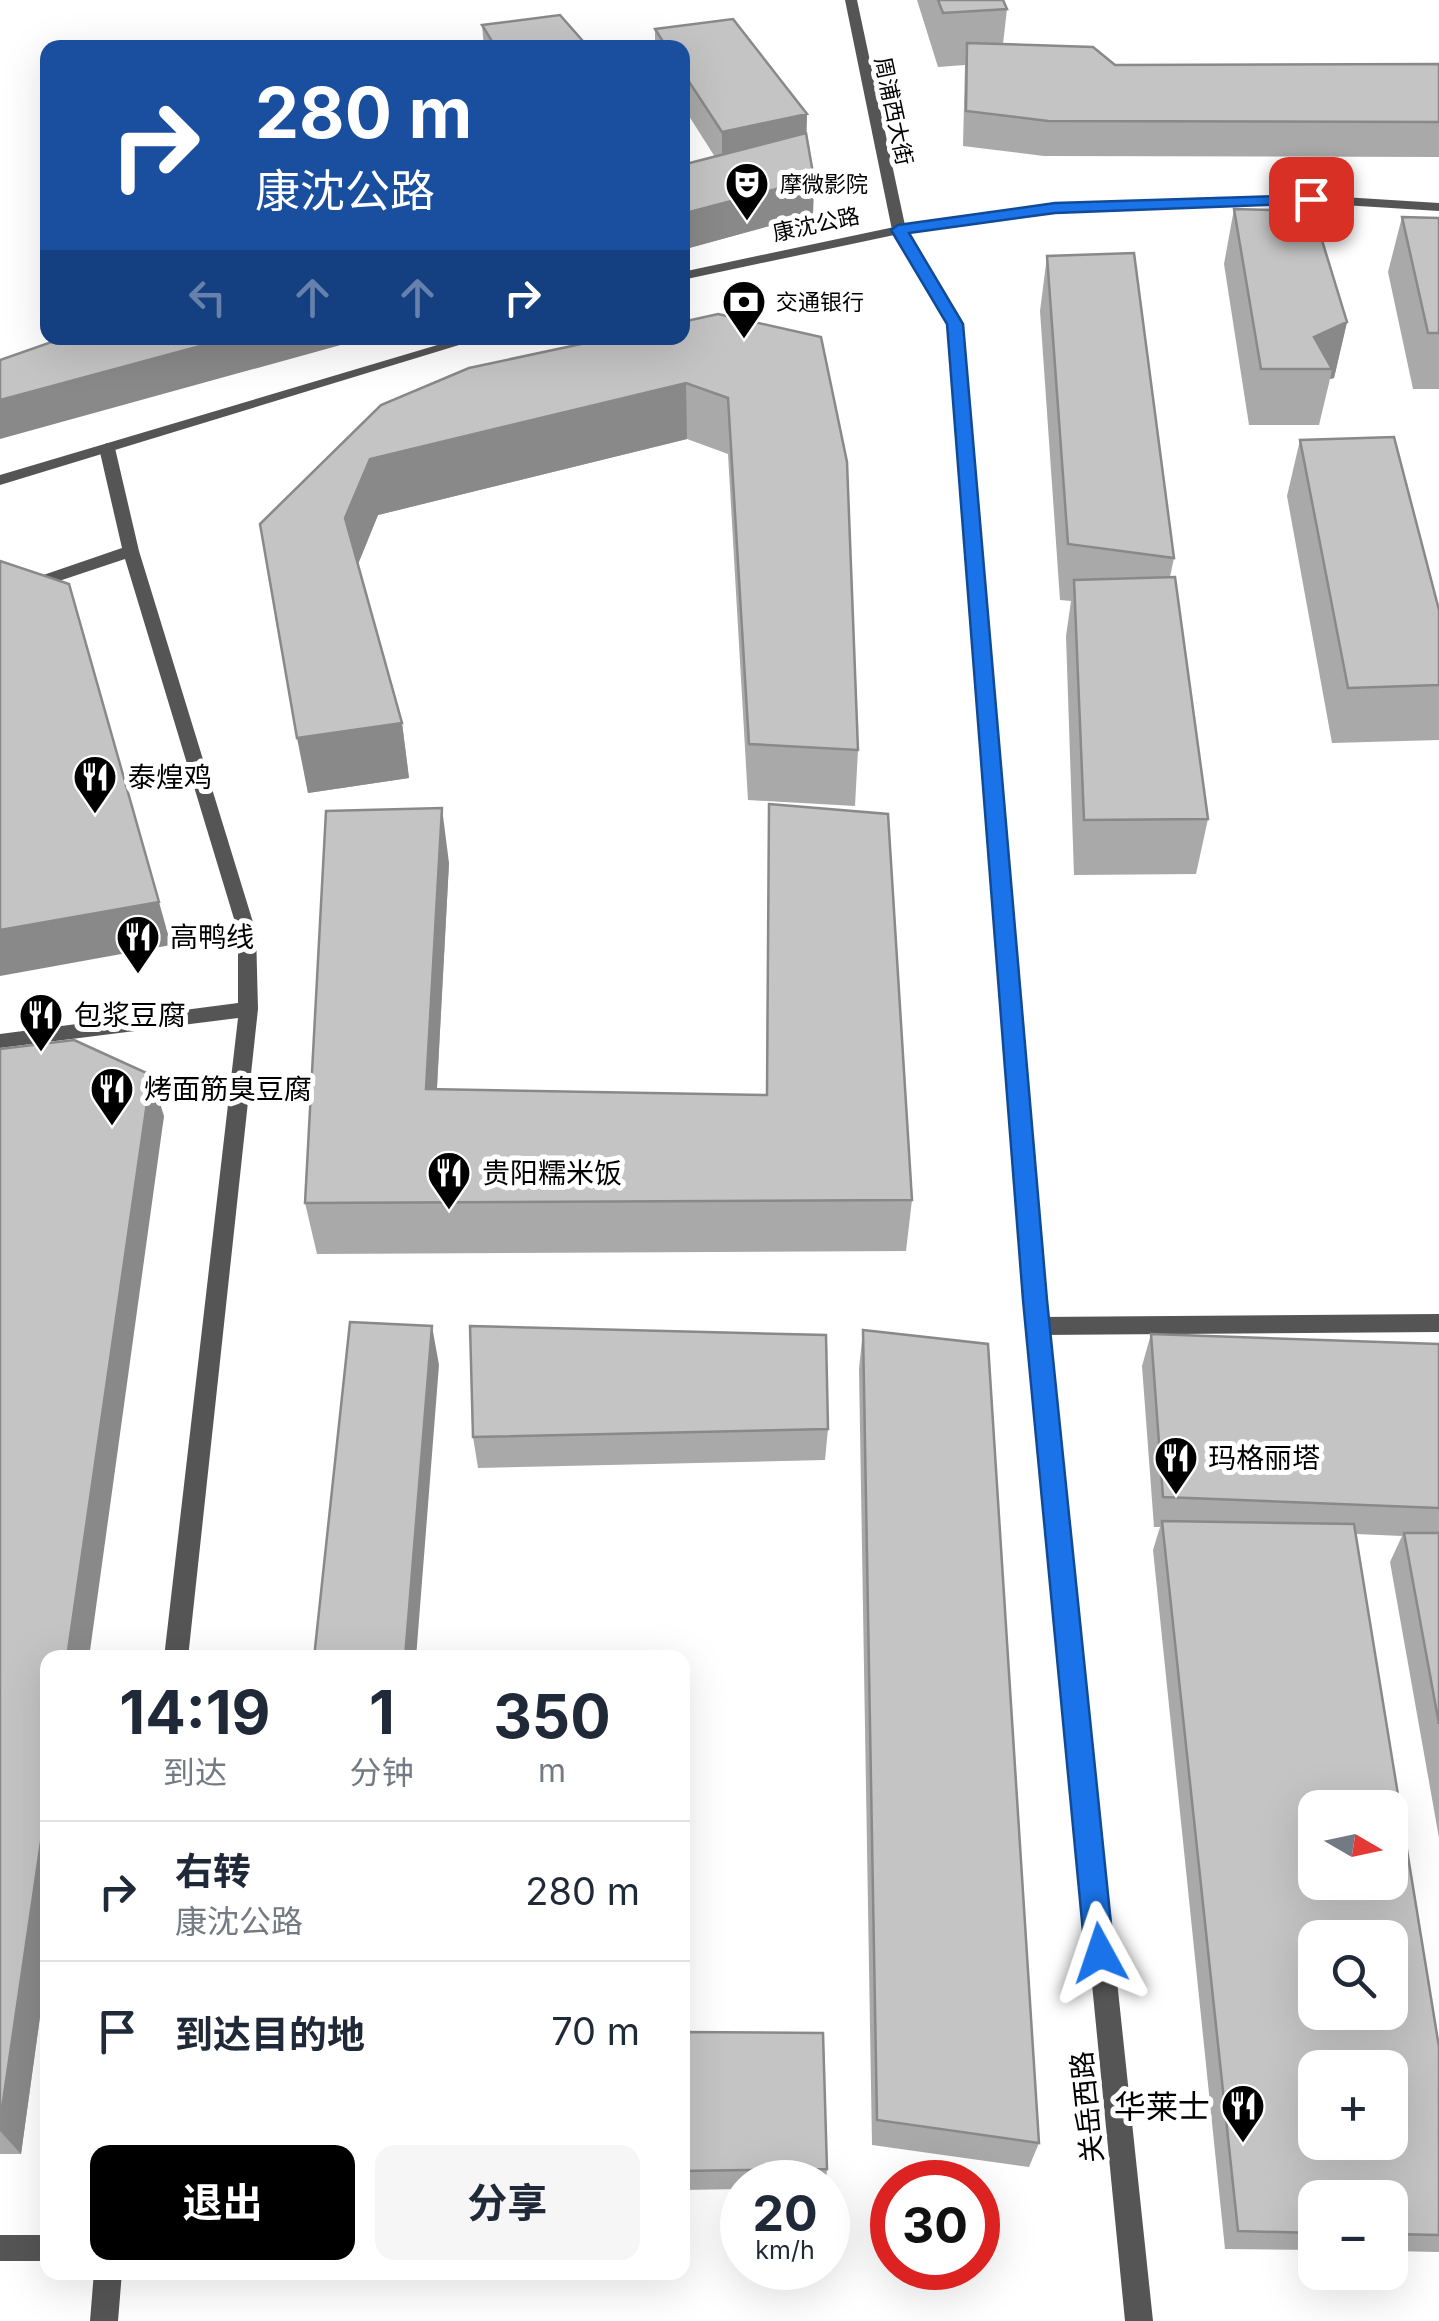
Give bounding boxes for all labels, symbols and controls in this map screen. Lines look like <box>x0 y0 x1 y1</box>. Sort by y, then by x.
street label: 周浦西大街 <box>870 54 918 168</box>
text: 280 m <box>255 70 472 155</box>
icon: right <box>90 80 220 210</box>
pin <box>1269 157 1354 242</box>
theatre icon: 摩微影院 <box>724 161 770 222</box>
text: 康沈公路 <box>255 163 435 218</box>
place label: 摩微影院 <box>780 171 868 197</box>
icon: arrive <box>1284 172 1339 227</box>
street label: 康沈公路 <box>770 202 862 246</box>
icon: left <box>180 270 235 325</box>
icon: ahead <box>285 270 340 325</box>
icon: ahead <box>390 270 445 325</box>
icon: right <box>495 270 550 325</box>
bank icon: 交通银行 <box>721 279 767 340</box>
place label: 交通银行 <box>776 289 864 315</box>
restaurant icon: 泰煌鸡 <box>72 754 118 815</box>
place label: 泰煌鸡 <box>128 760 212 794</box>
restaurant icon: 高鸭线 <box>115 914 161 975</box>
place label: 高鸭线 <box>170 920 254 954</box>
restaurant icon: 包浆豆腐 <box>18 992 64 1053</box>
place label: 包浆豆腐 <box>74 998 186 1032</box>
restaurant icon: 烤面筋臭豆腐 <box>89 1066 135 1127</box>
place label: 烤面筋臭豆腐 <box>144 1072 312 1106</box>
restaurant icon: 贵阳糯米饭 <box>426 1150 472 1211</box>
place label: 贵阳糯米饭 <box>482 1156 622 1190</box>
restaurant icon: 玛格丽塔 <box>1153 1435 1199 1496</box>
place label: 玛格丽塔 <box>1208 1441 1320 1475</box>
text: 14:19 <box>119 1676 271 1748</box>
text: 1 <box>369 1676 395 1748</box>
text: 350 <box>493 1680 611 1752</box>
text: m <box>538 1751 566 1790</box>
text: 到达 <box>163 1753 227 1792</box>
text: 分钟 <box>350 1753 414 1792</box>
north arrow <box>1298 1790 1408 1900</box>
map controls <box>1298 1790 1408 2290</box>
text: 右转 <box>175 1848 251 1894</box>
icon: right <box>90 1864 145 1919</box>
text: 280 m <box>525 1868 640 1914</box>
position arrow <box>1048 1901 1152 2005</box>
text: 康沈公路 <box>175 1902 303 1941</box>
button: search <box>1298 1920 1408 2030</box>
icon: arrive <box>90 2004 145 2059</box>
text: 70 m <box>551 2008 640 2054</box>
text: 到达目的地 <box>175 2011 365 2057</box>
street label: 关岳西路 <box>1064 2050 1110 2164</box>
button: + <box>1298 2050 1408 2160</box>
restaurant icon: 华莱士 <box>1220 2083 1266 2144</box>
place label: 华莱士 <box>1114 2087 1210 2126</box>
button: 退出 <box>90 2145 355 2260</box>
button: 分享 <box>375 2145 640 2260</box>
speed limit sign: 30 <box>870 2160 1000 2290</box>
button: − <box>1298 2180 1408 2290</box>
text: 20 <box>752 2183 818 2243</box>
text: km/h <box>755 2235 815 2265</box>

